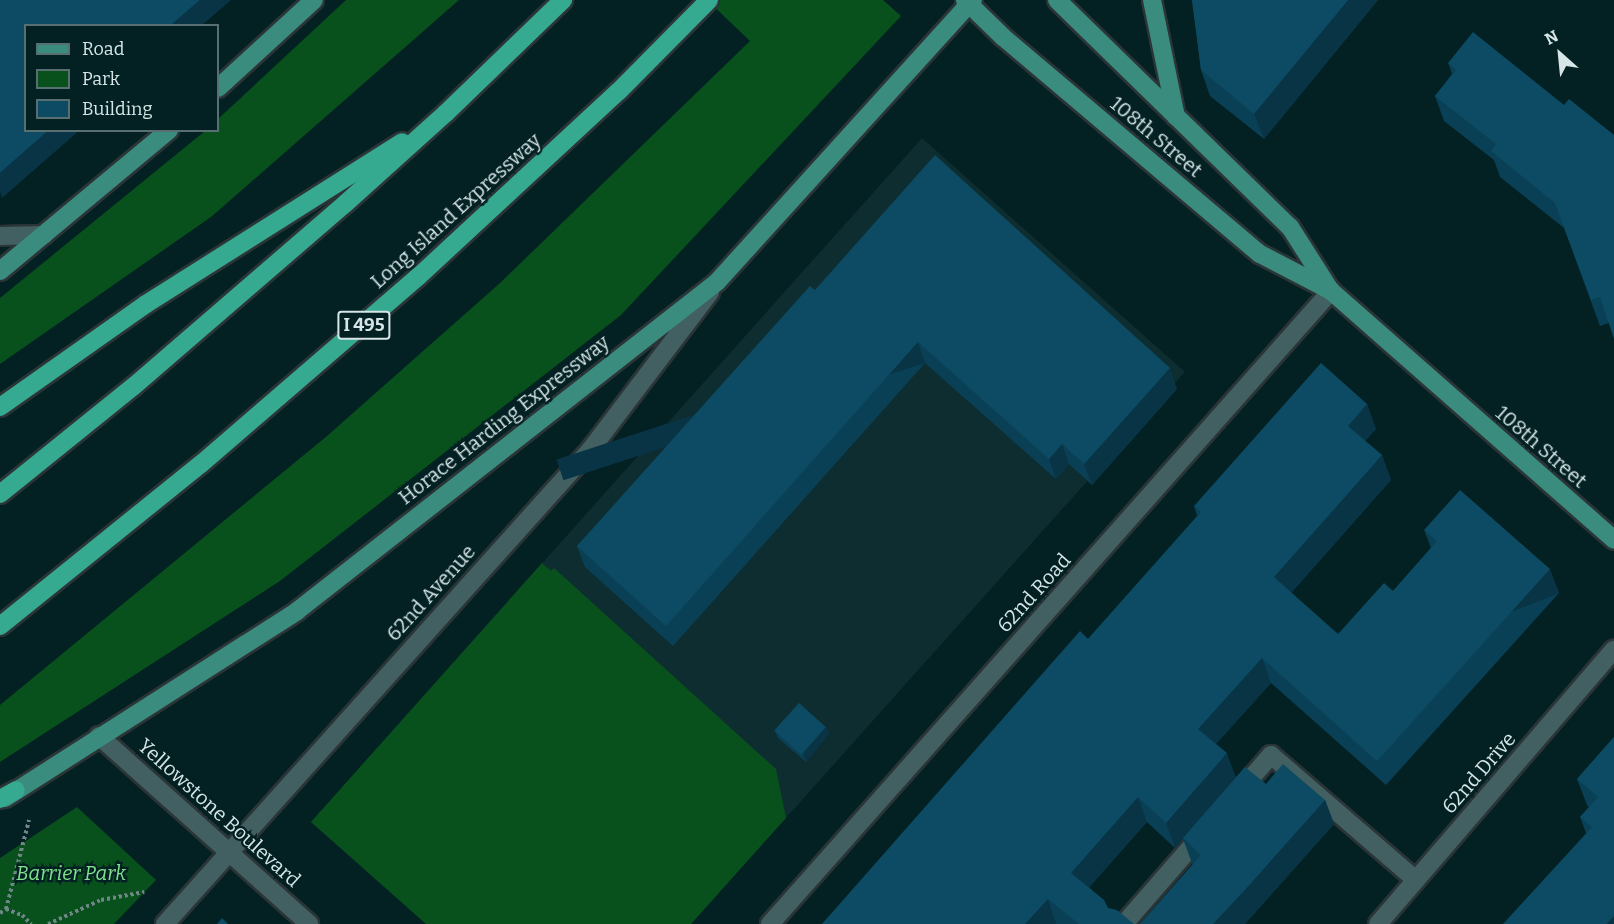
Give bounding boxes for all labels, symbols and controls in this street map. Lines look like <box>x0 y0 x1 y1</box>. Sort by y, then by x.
legend <box>24 24 219 132</box>
north arrow <box>1530 24 1590 84</box>
text: N <box>1542 26 1561 49</box>
text: Road <box>82 38 124 60</box>
text: Park <box>82 68 120 90</box>
street label: 108th Street <box>1105 92 1207 182</box>
text: Building <box>82 98 153 120</box>
street label: Long Island Expressway <box>366 128 546 294</box>
road number: I 495 <box>337 310 391 340</box>
street label: Horace Harding Expressway <box>394 330 614 510</box>
street label: 108th Street <box>1491 401 1591 493</box>
street label: 62nd Avenue <box>382 540 480 646</box>
street label: 62nd Road <box>992 549 1076 637</box>
street label: 62nd Drive <box>1437 727 1521 819</box>
street label: Yellowstone Boulevard <box>133 734 305 892</box>
park label: Barrier Park <box>16 861 126 885</box>

